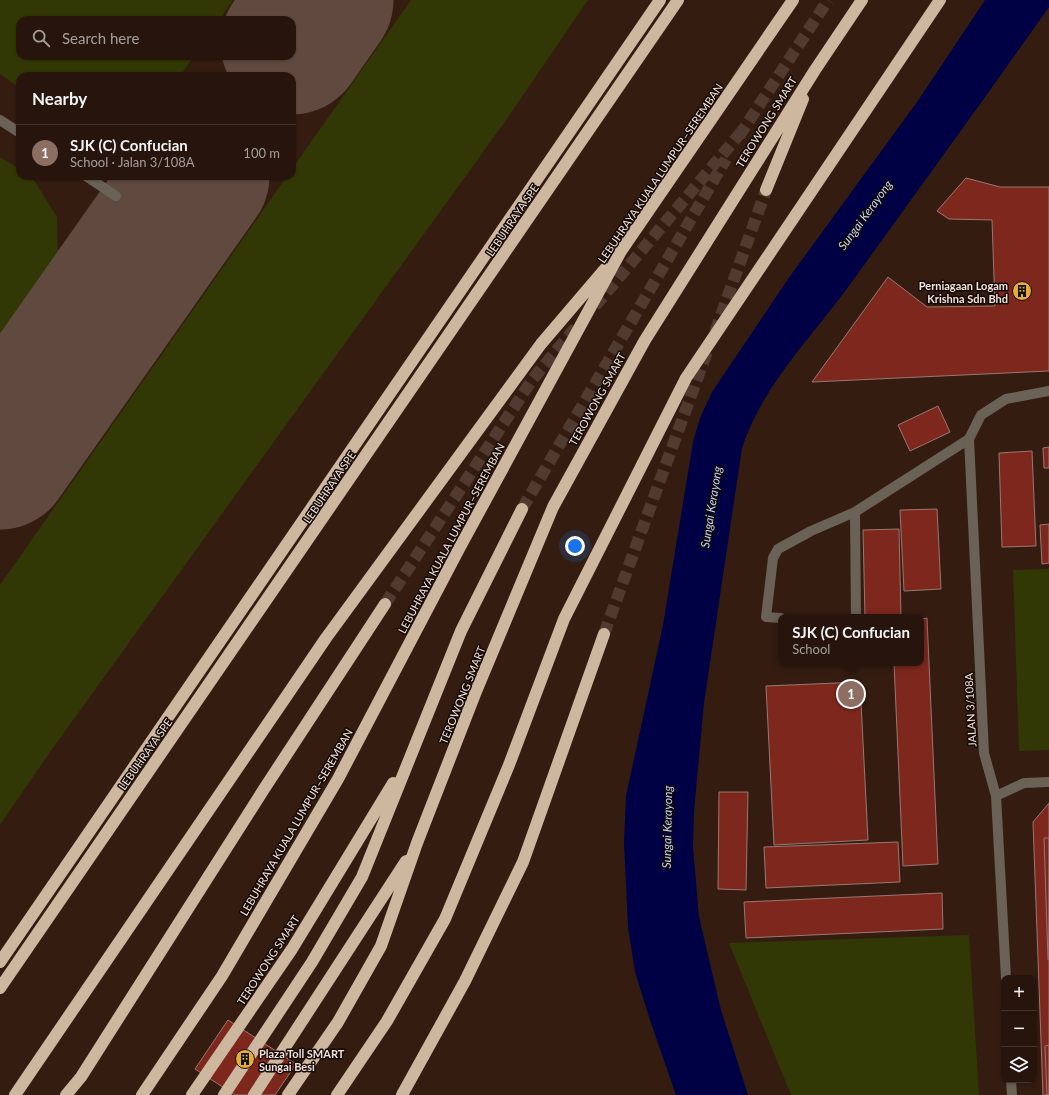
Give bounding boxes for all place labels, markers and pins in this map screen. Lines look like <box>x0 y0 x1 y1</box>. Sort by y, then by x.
place label: Perniagaan Logam Krishna Sdn Bhd <box>919 279 1008 305</box>
building icon: Perniagaan Logam Krishna Sdn Bhd <box>1011 280 1033 302</box>
pin: 1 <box>838 679 864 709</box>
place label: Plaza Toll SMART Sungai Besi <box>259 1047 345 1073</box>
building icon: Plaza Toll SMART Sungai Besi <box>234 1048 256 1070</box>

